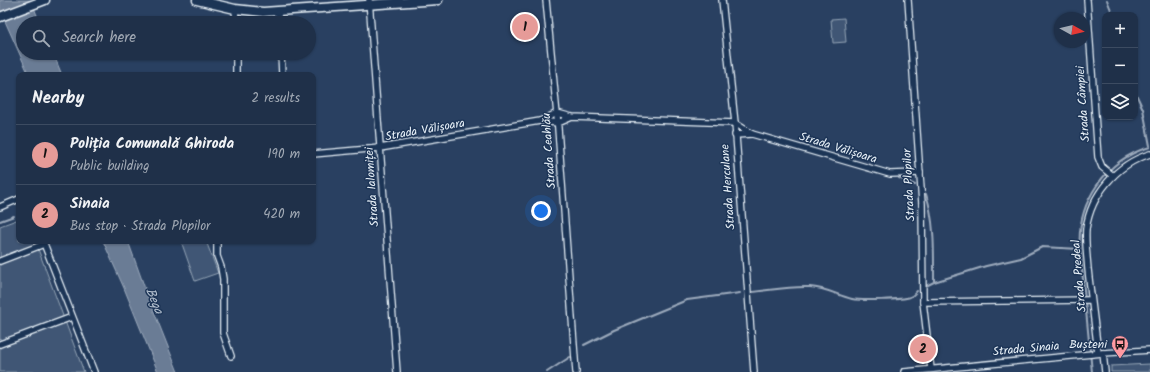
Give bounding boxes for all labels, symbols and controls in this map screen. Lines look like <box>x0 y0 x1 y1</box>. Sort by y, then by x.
pin: 1 <box>512 12 538 42</box>
north arrow <box>1054 12 1090 48</box>
map controls <box>1102 12 1138 120</box>
button: + <box>1102 12 1138 48</box>
search box <box>16 16 316 60</box>
text: Search here <box>62 26 136 50</box>
icon: search <box>30 27 52 49</box>
button: − <box>1102 48 1138 84</box>
street label: Strada Câmpiei <box>1071 64 1095 143</box>
button: layers <box>1102 84 1138 120</box>
text: Nearby <box>32 85 84 112</box>
text: 2 results <box>252 88 300 109</box>
street label: Strada Ceahlău <box>537 112 561 190</box>
street label: Strada Vălișoara <box>384 114 467 146</box>
street label: Strada Vălișoara <box>797 127 880 169</box>
text: Poliția Comunală Ghiroda <box>70 132 234 156</box>
street label: Strada Herculane <box>715 143 740 231</box>
text: 1 <box>43 144 47 165</box>
text: 190 m <box>268 144 300 165</box>
street label: Strada Ialomiței <box>360 145 384 227</box>
street label: Strada Plopilor <box>898 147 920 222</box>
text: Public building <box>70 156 149 177</box>
text: Sinaia <box>70 192 110 216</box>
your location <box>531 201 551 221</box>
text: 2 <box>41 204 49 225</box>
text: 420 m <box>263 204 300 225</box>
text: Bus stop · Strada Plopilor <box>70 216 210 237</box>
street label: Strada Predeal <box>1066 239 1092 313</box>
water label: Bega <box>139 285 169 318</box>
pin: 2 <box>910 334 936 364</box>
bus stop icon: Bușteni <box>1110 334 1130 359</box>
place label: Bușteni <box>1069 335 1108 354</box>
street label: Strada Sinaia <box>992 337 1060 361</box>

